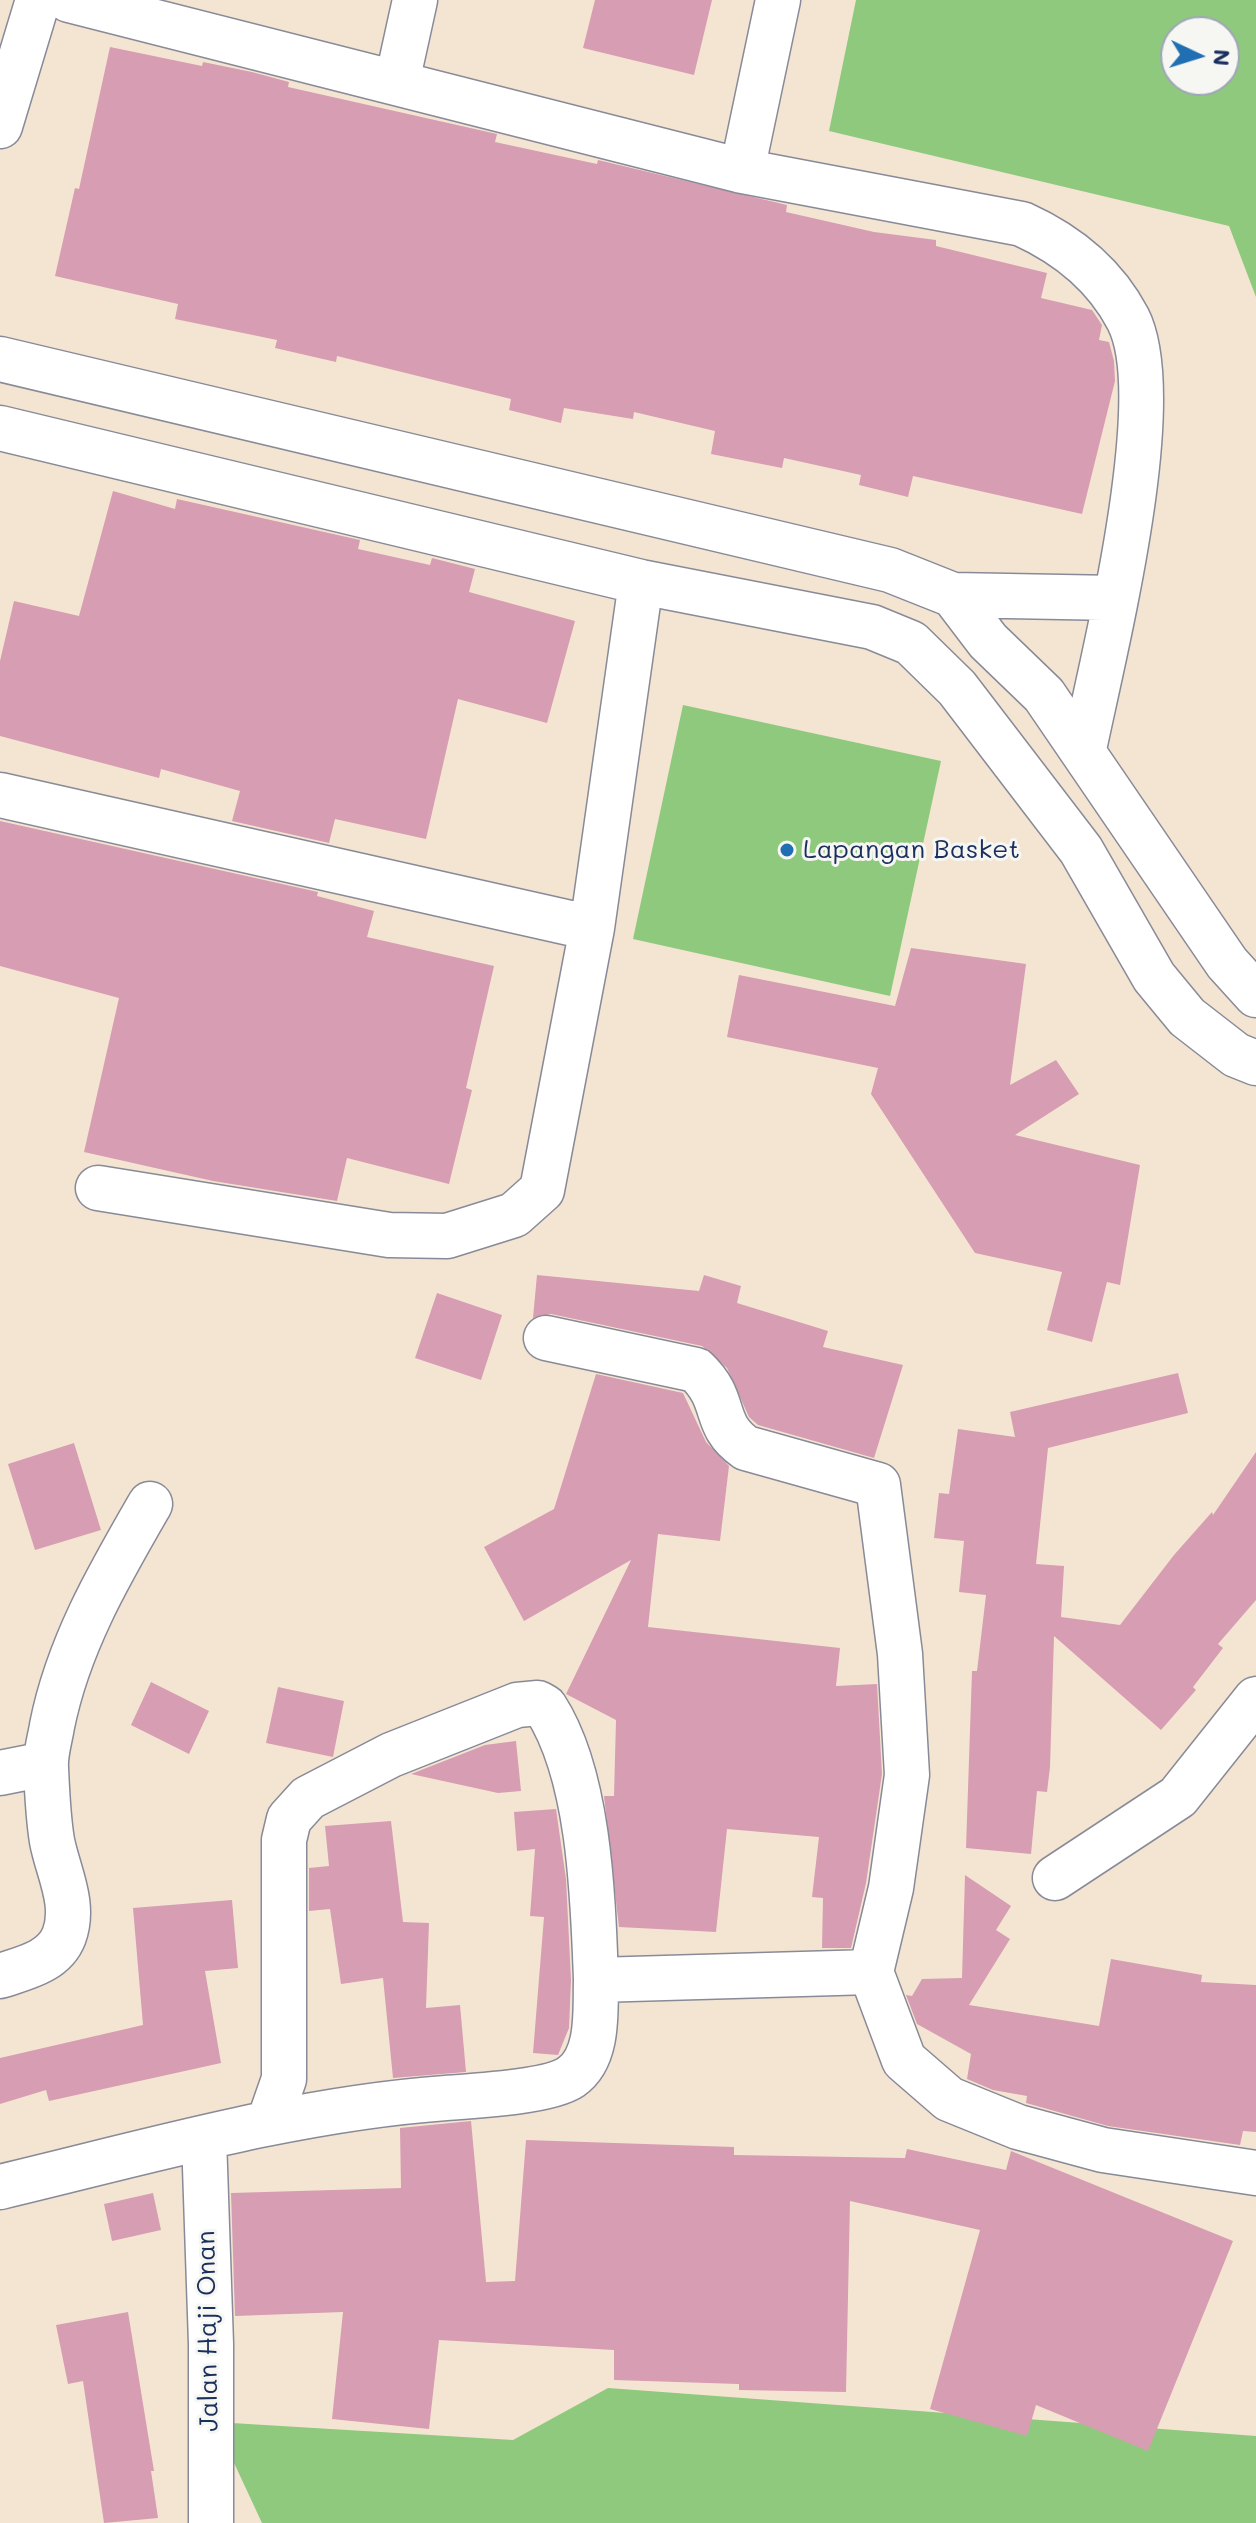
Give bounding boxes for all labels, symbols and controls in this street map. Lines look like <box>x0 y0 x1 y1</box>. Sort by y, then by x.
north arrow <box>1160 16 1240 96</box>
text: N <box>1207 48 1237 67</box>
place label: Lapangan Basket <box>803 834 1020 866</box>
marker: Lapangan Basket <box>778 841 796 859</box>
street label: Jalan Haji Onan <box>191 2230 225 2432</box>

